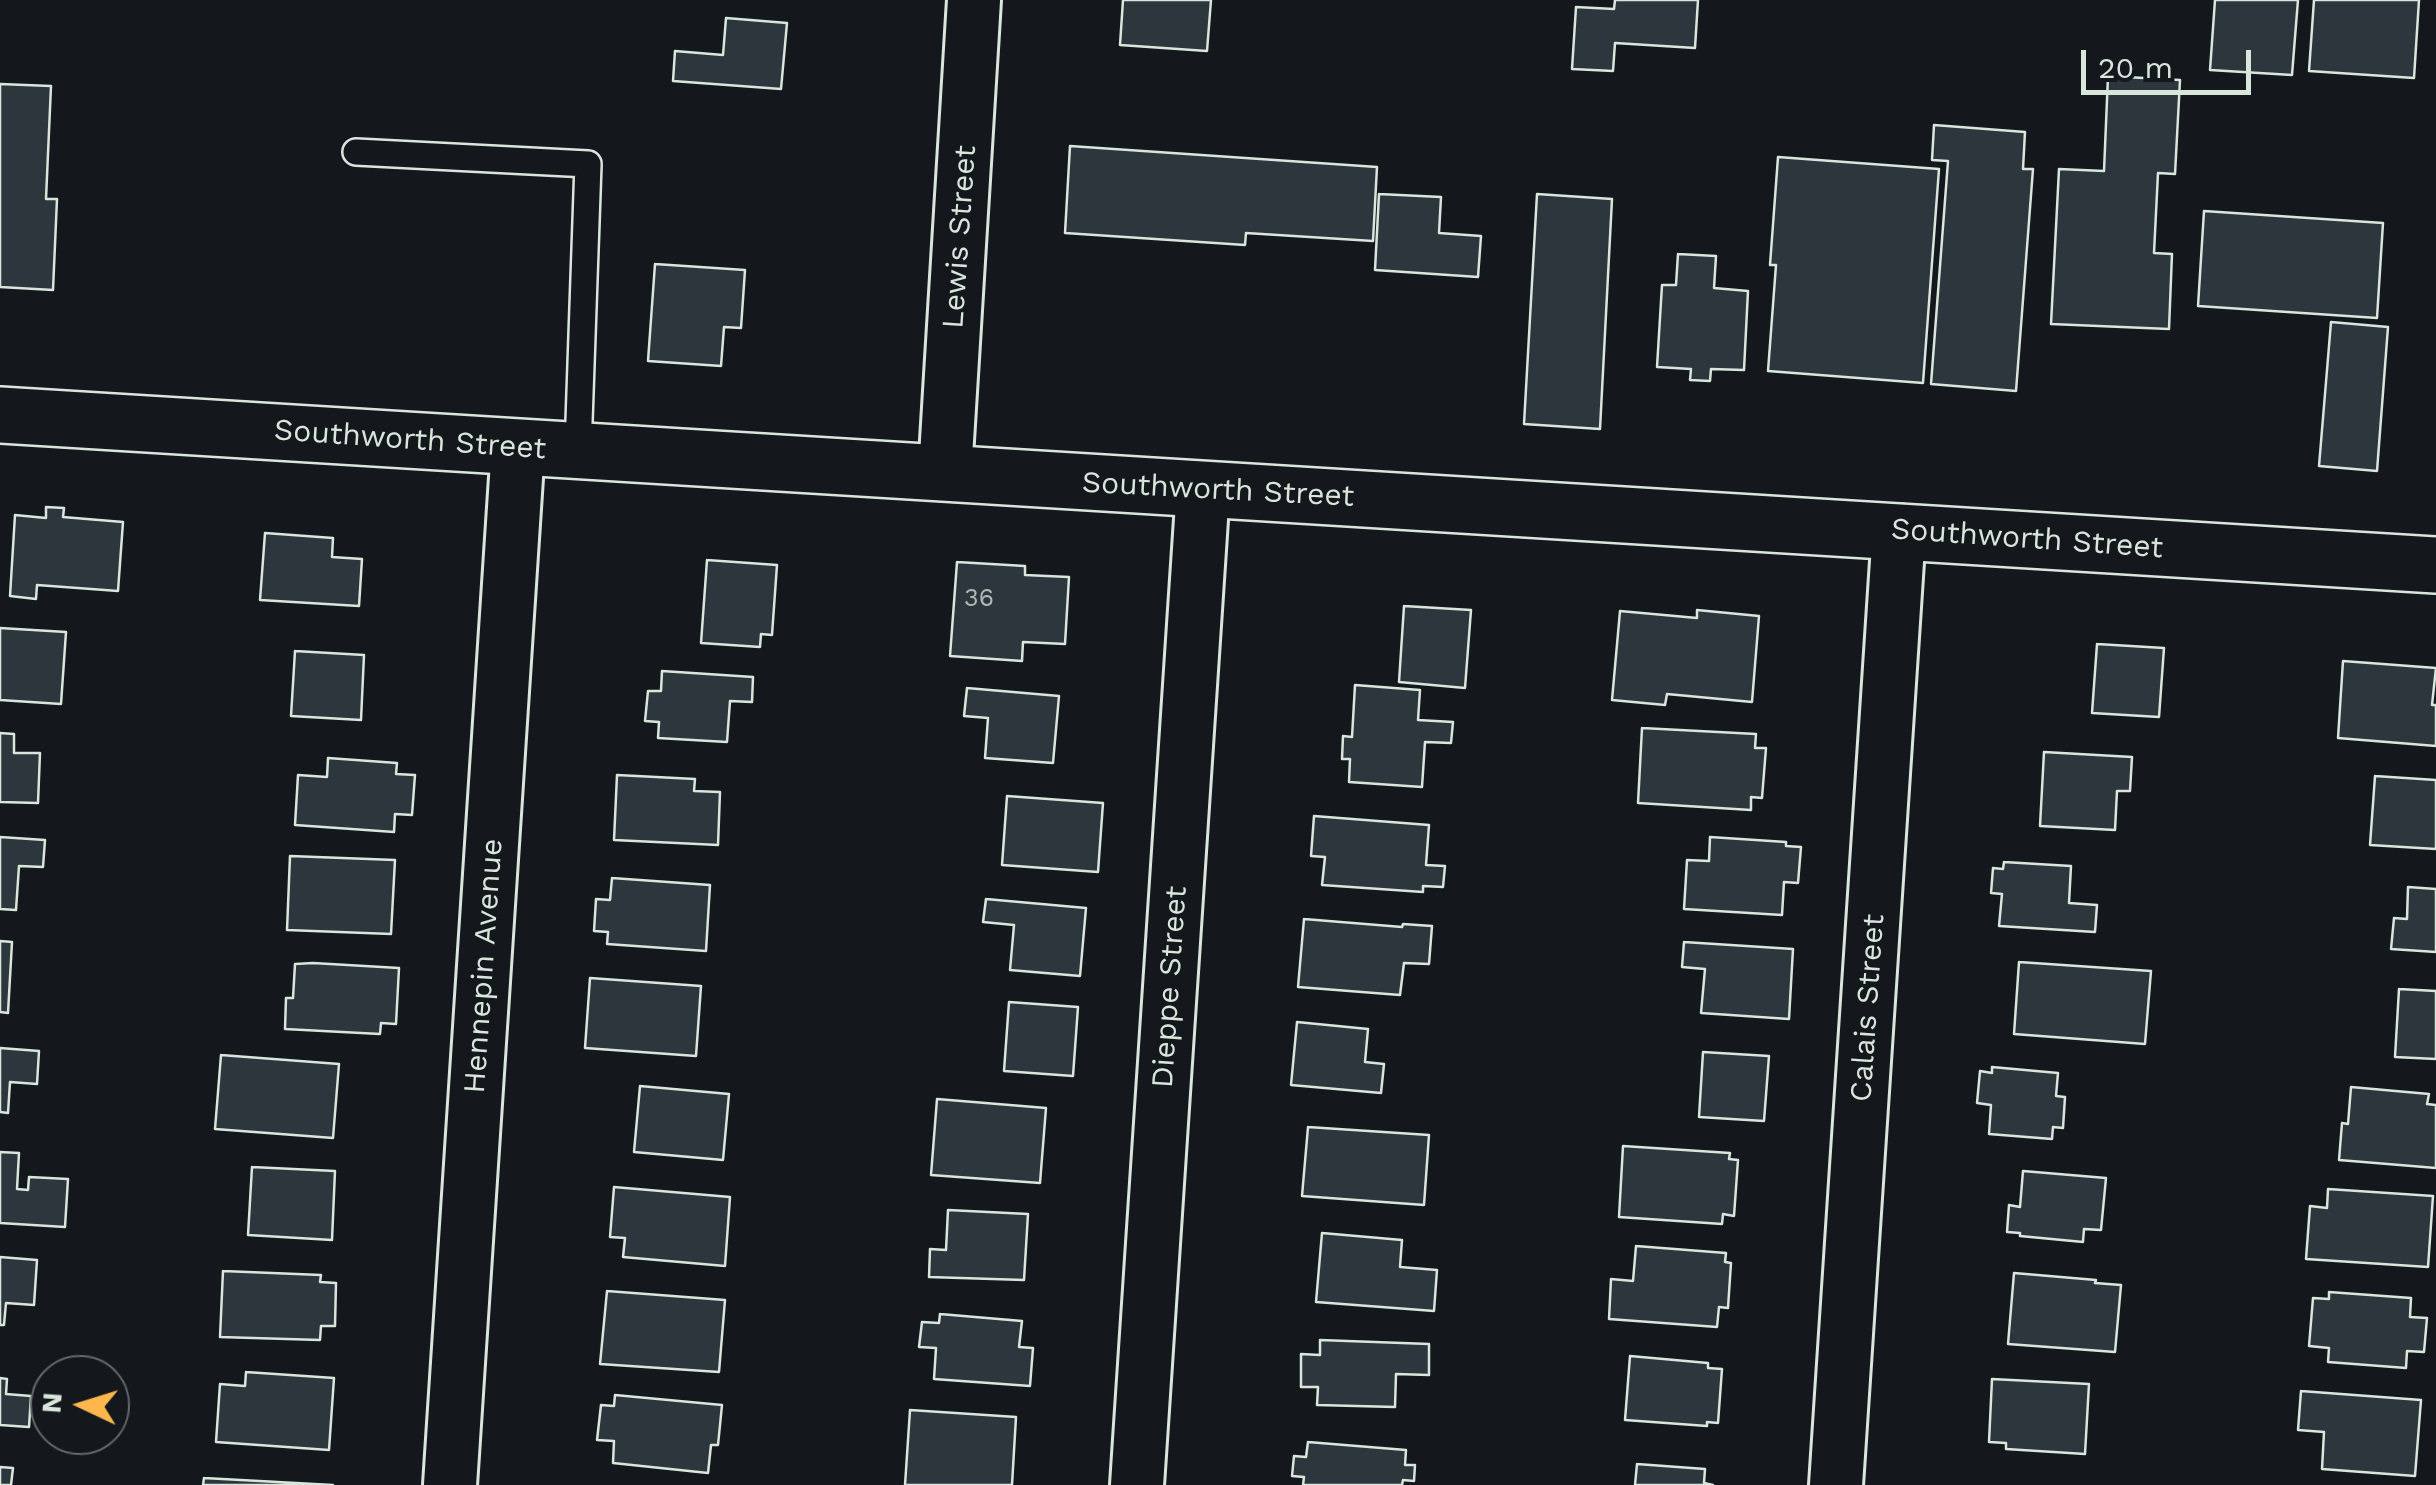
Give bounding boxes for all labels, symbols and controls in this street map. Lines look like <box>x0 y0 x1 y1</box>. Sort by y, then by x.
scale bar <box>2086 30 2256 92</box>
text: 20 m <box>2098 50 2173 85</box>
street label: Lewis Street <box>936 144 984 330</box>
street label: Southworth Street <box>273 413 547 467</box>
street label: Southworth Street <box>1081 465 1355 515</box>
street label: Southworth Street <box>1890 512 2164 566</box>
house number: 36 <box>964 584 994 614</box>
street label: Hennepin Avenue <box>457 837 511 1095</box>
street label: Dieppe Street <box>1145 885 1195 1089</box>
street label: Calais Street <box>1843 913 1893 1103</box>
north arrow <box>30 1355 130 1455</box>
text: N <box>34 1392 69 1415</box>

